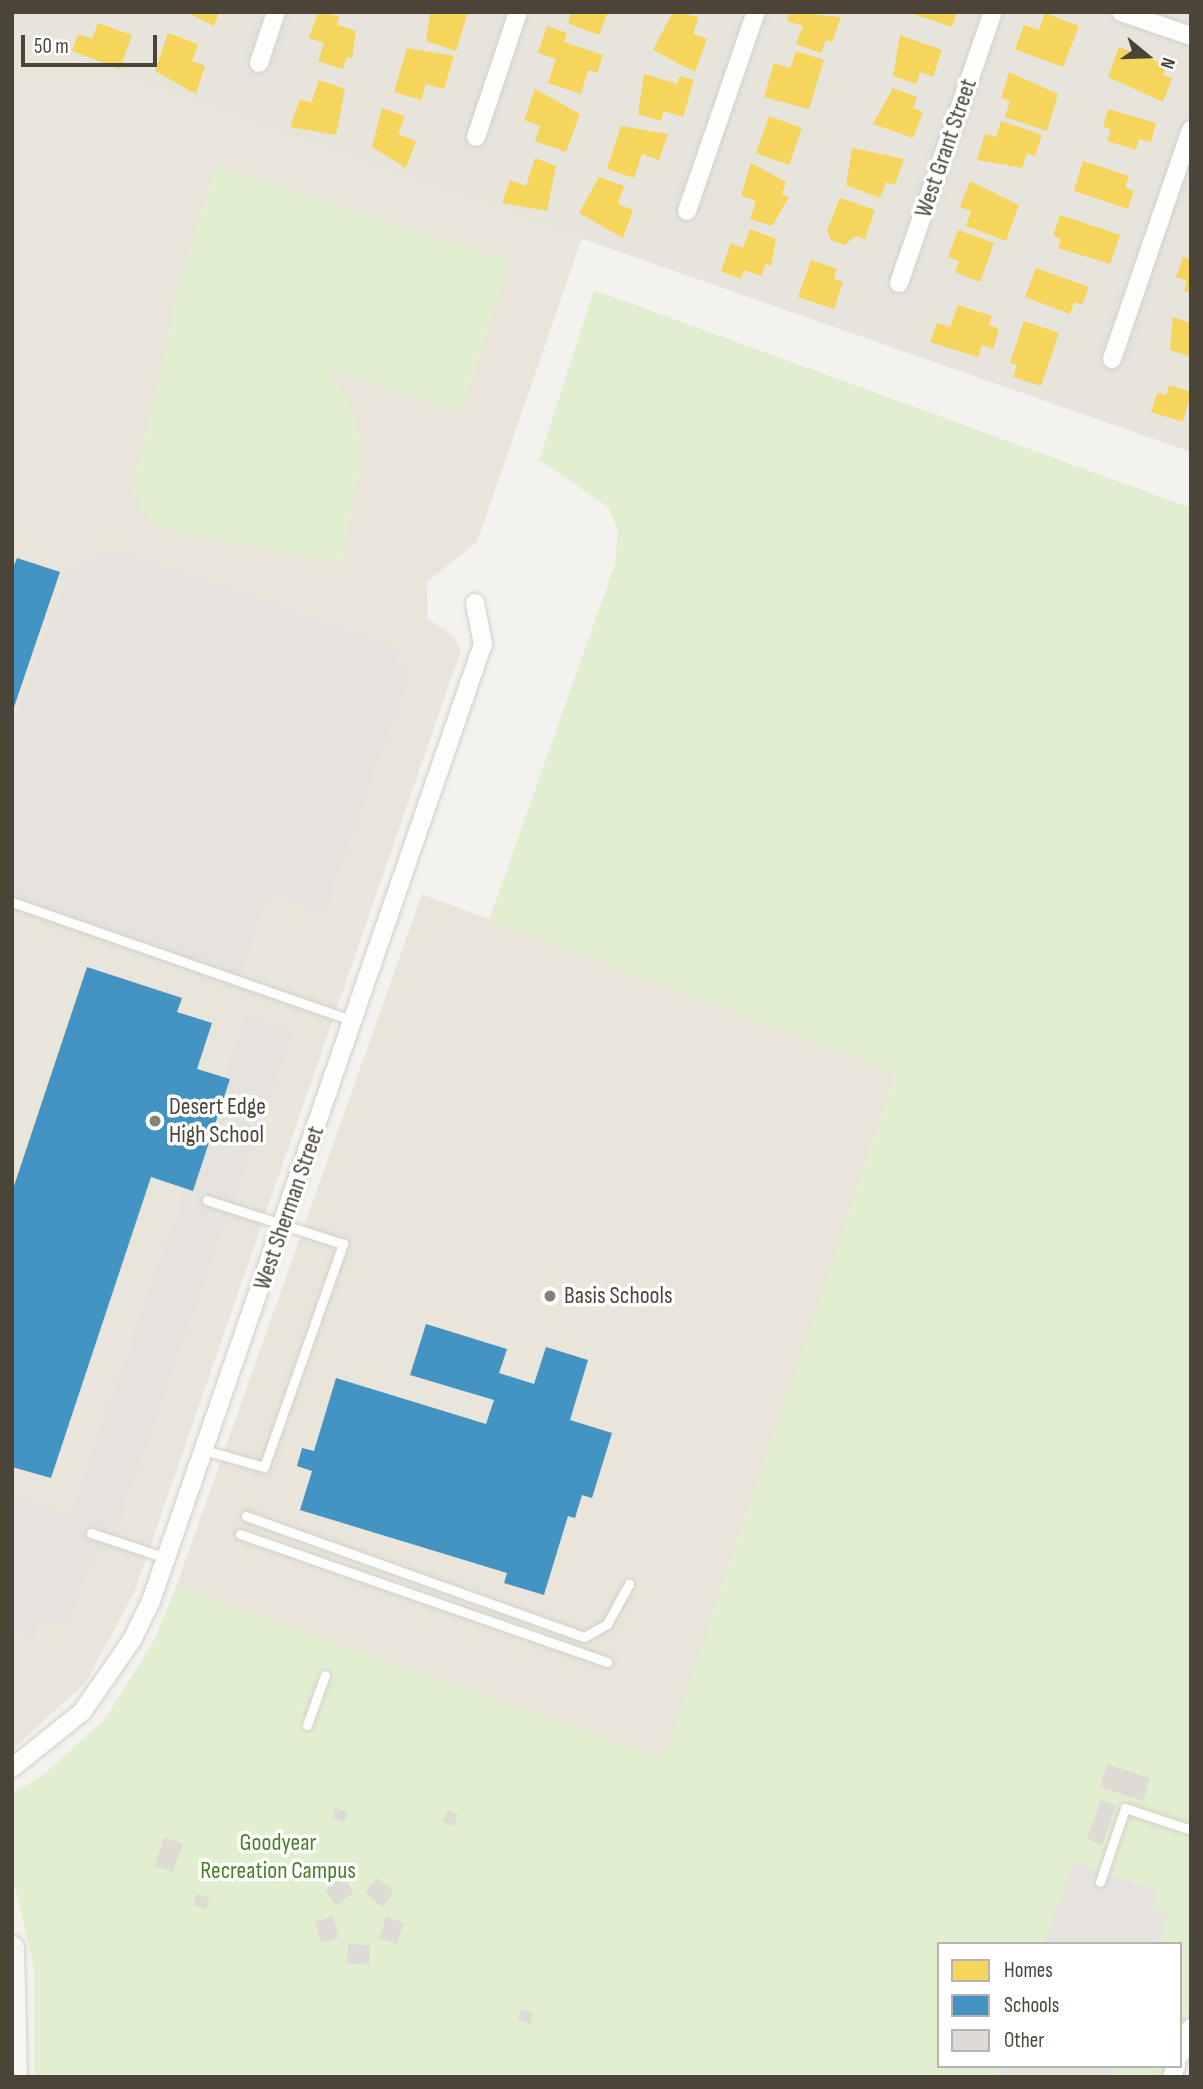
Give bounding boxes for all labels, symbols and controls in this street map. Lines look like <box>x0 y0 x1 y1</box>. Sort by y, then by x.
scale bar <box>24 21 161 65</box>
north arrow <box>1112 21 1182 91</box>
text: 50 m <box>34 34 69 59</box>
text: N <box>1155 54 1180 72</box>
street label: West Grant Street <box>909 75 983 221</box>
place label: Desert Edge High School <box>169 1093 266 1149</box>
marker: Desert Edge High School <box>147 1113 163 1129</box>
street label: West Sherman Street <box>248 1122 330 1294</box>
place label: Basis Schools <box>564 1282 673 1310</box>
marker: Basis Schools <box>542 1288 558 1304</box>
park label: Goodyear Recreation Campus <box>200 1829 356 1885</box>
legend <box>937 1942 1182 2068</box>
text: Homes <box>1004 1958 1053 1983</box>
text: Schools <box>1004 1993 1059 2018</box>
text: Other <box>1004 2028 1044 2053</box>

